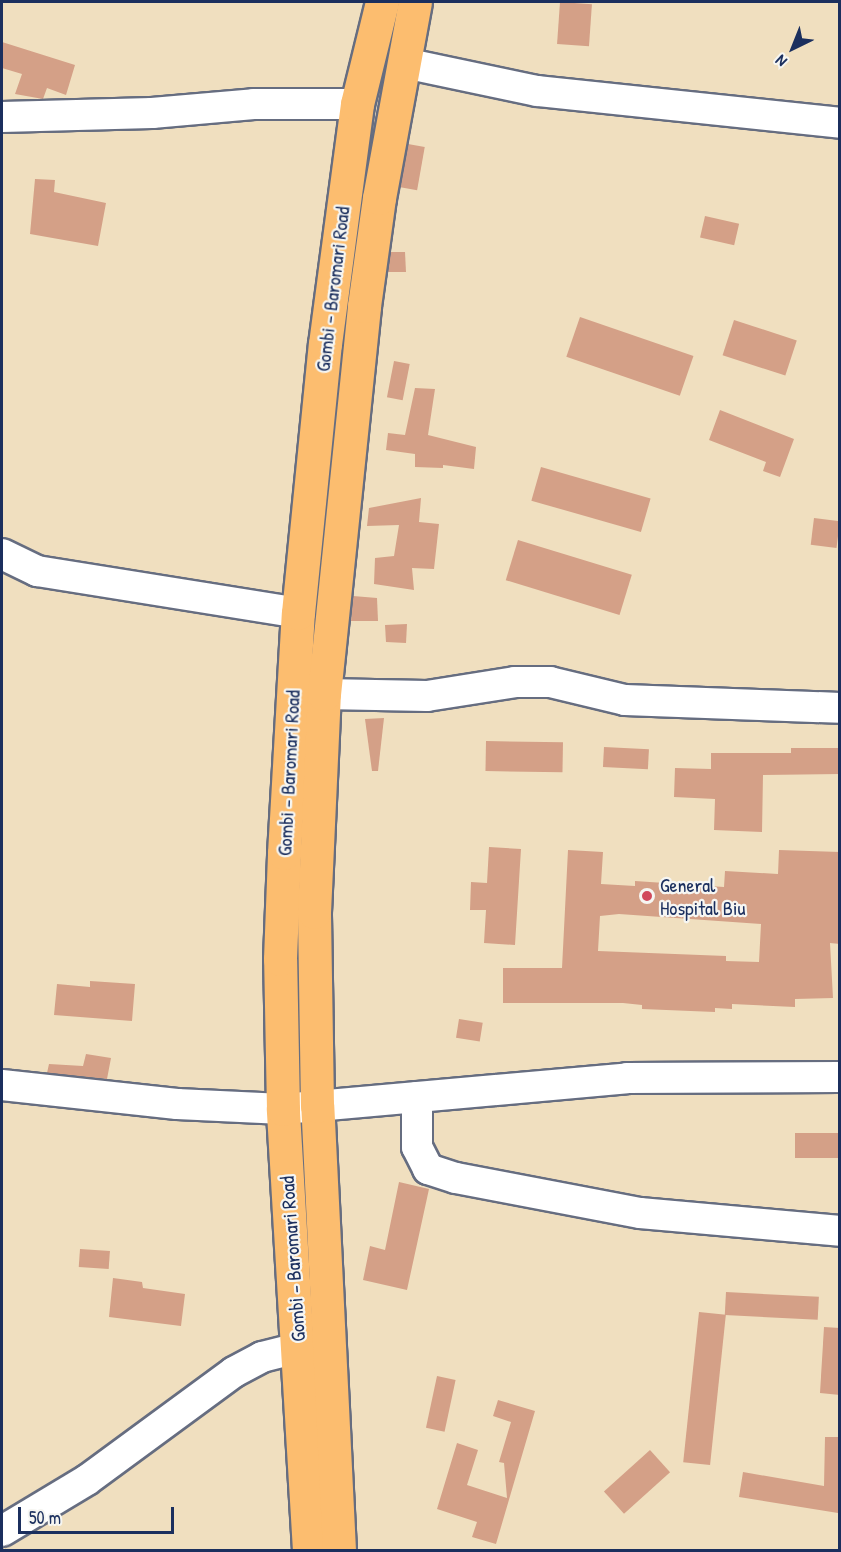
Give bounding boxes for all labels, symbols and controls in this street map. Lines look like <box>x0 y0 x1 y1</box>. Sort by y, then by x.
north arrow <box>763 18 823 78</box>
text: N <box>770 50 791 72</box>
street label: Gombi - Baromari Road <box>310 205 354 373</box>
street label: Gombi - Baromari Road <box>272 689 304 857</box>
place label: General Hospital Biu <box>660 873 745 920</box>
marker: General Hospital Biu <box>638 887 656 905</box>
street label: Gombi - Baromari Road <box>274 1175 310 1343</box>
scale bar <box>21 1495 177 1533</box>
text: 50 m <box>29 1505 61 1530</box>

